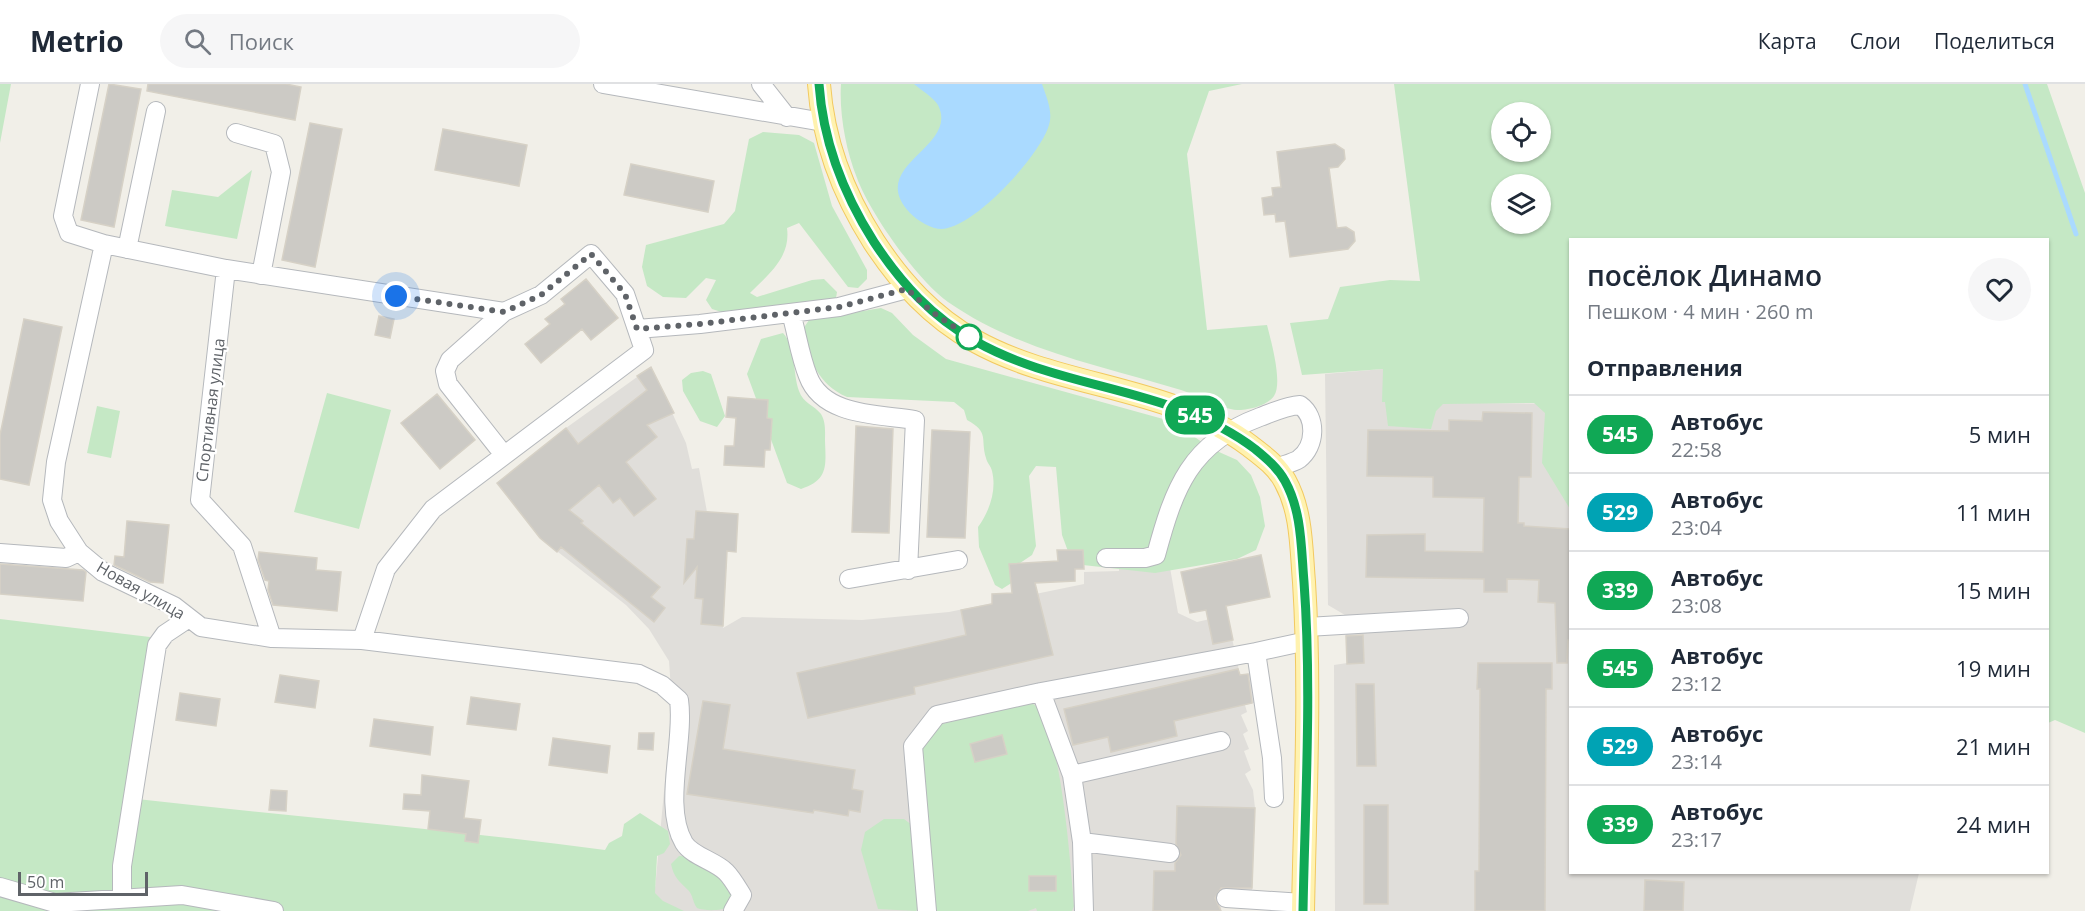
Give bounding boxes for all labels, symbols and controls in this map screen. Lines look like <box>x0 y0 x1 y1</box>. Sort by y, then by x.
search box <box>160 14 580 68</box>
text: Metrio <box>30 22 124 60</box>
icon: search <box>181 25 214 58</box>
text: Поиск <box>229 26 294 56</box>
text: Карта <box>1758 27 1817 55</box>
text: Слои <box>1850 27 1901 55</box>
text: Поделиться <box>1934 27 2055 55</box>
map controls <box>1491 102 1551 234</box>
button: locate <box>1491 102 1551 162</box>
button: layers <box>1491 174 1551 234</box>
text: посёлок Динамо <box>1587 256 1822 294</box>
button: heart <box>1968 258 2031 321</box>
your location <box>381 281 411 311</box>
text: Пешком · 4 мин · 260 m <box>1587 298 1814 325</box>
unlabelled marker <box>956 324 982 350</box>
street label: Спортивная улица <box>190 337 230 483</box>
text: Отправления <box>1587 352 1743 382</box>
line badge: 545 <box>1160 396 1230 434</box>
text: 545 <box>1177 401 1213 429</box>
text: Автобус <box>1671 406 1763 436</box>
text: 5 мин <box>1969 419 2031 449</box>
text: 545 <box>1602 420 1638 448</box>
text: 22:58 <box>1671 436 1722 463</box>
text: Автобус <box>1671 484 1763 514</box>
text: 11 мин <box>1956 497 2031 527</box>
text: 529 <box>1602 498 1638 526</box>
text: 23:04 <box>1671 514 1722 541</box>
street label: Новая улица <box>93 556 189 624</box>
text: Автобус <box>1671 562 1763 592</box>
text: 15 мин <box>1956 575 2031 605</box>
text: 339 <box>1602 576 1638 604</box>
text: 23:08 <box>1671 592 1722 619</box>
text: Автобус <box>1671 640 1763 670</box>
text: 19 мин <box>1956 653 2031 683</box>
text: 545 <box>1602 654 1638 682</box>
text: 23:12 <box>1671 670 1722 697</box>
text: Автобус <box>1671 718 1763 748</box>
text: 21 мин <box>1956 731 2031 761</box>
text: 529 <box>1602 732 1638 760</box>
text: 23:14 <box>1671 748 1722 775</box>
text: Автобус <box>1671 796 1763 826</box>
text: 24 мин <box>1956 809 2031 839</box>
text: 339 <box>1602 810 1638 838</box>
text: 23:17 <box>1671 826 1722 853</box>
scale bar <box>18 869 148 896</box>
text: 50 m <box>27 871 64 893</box>

